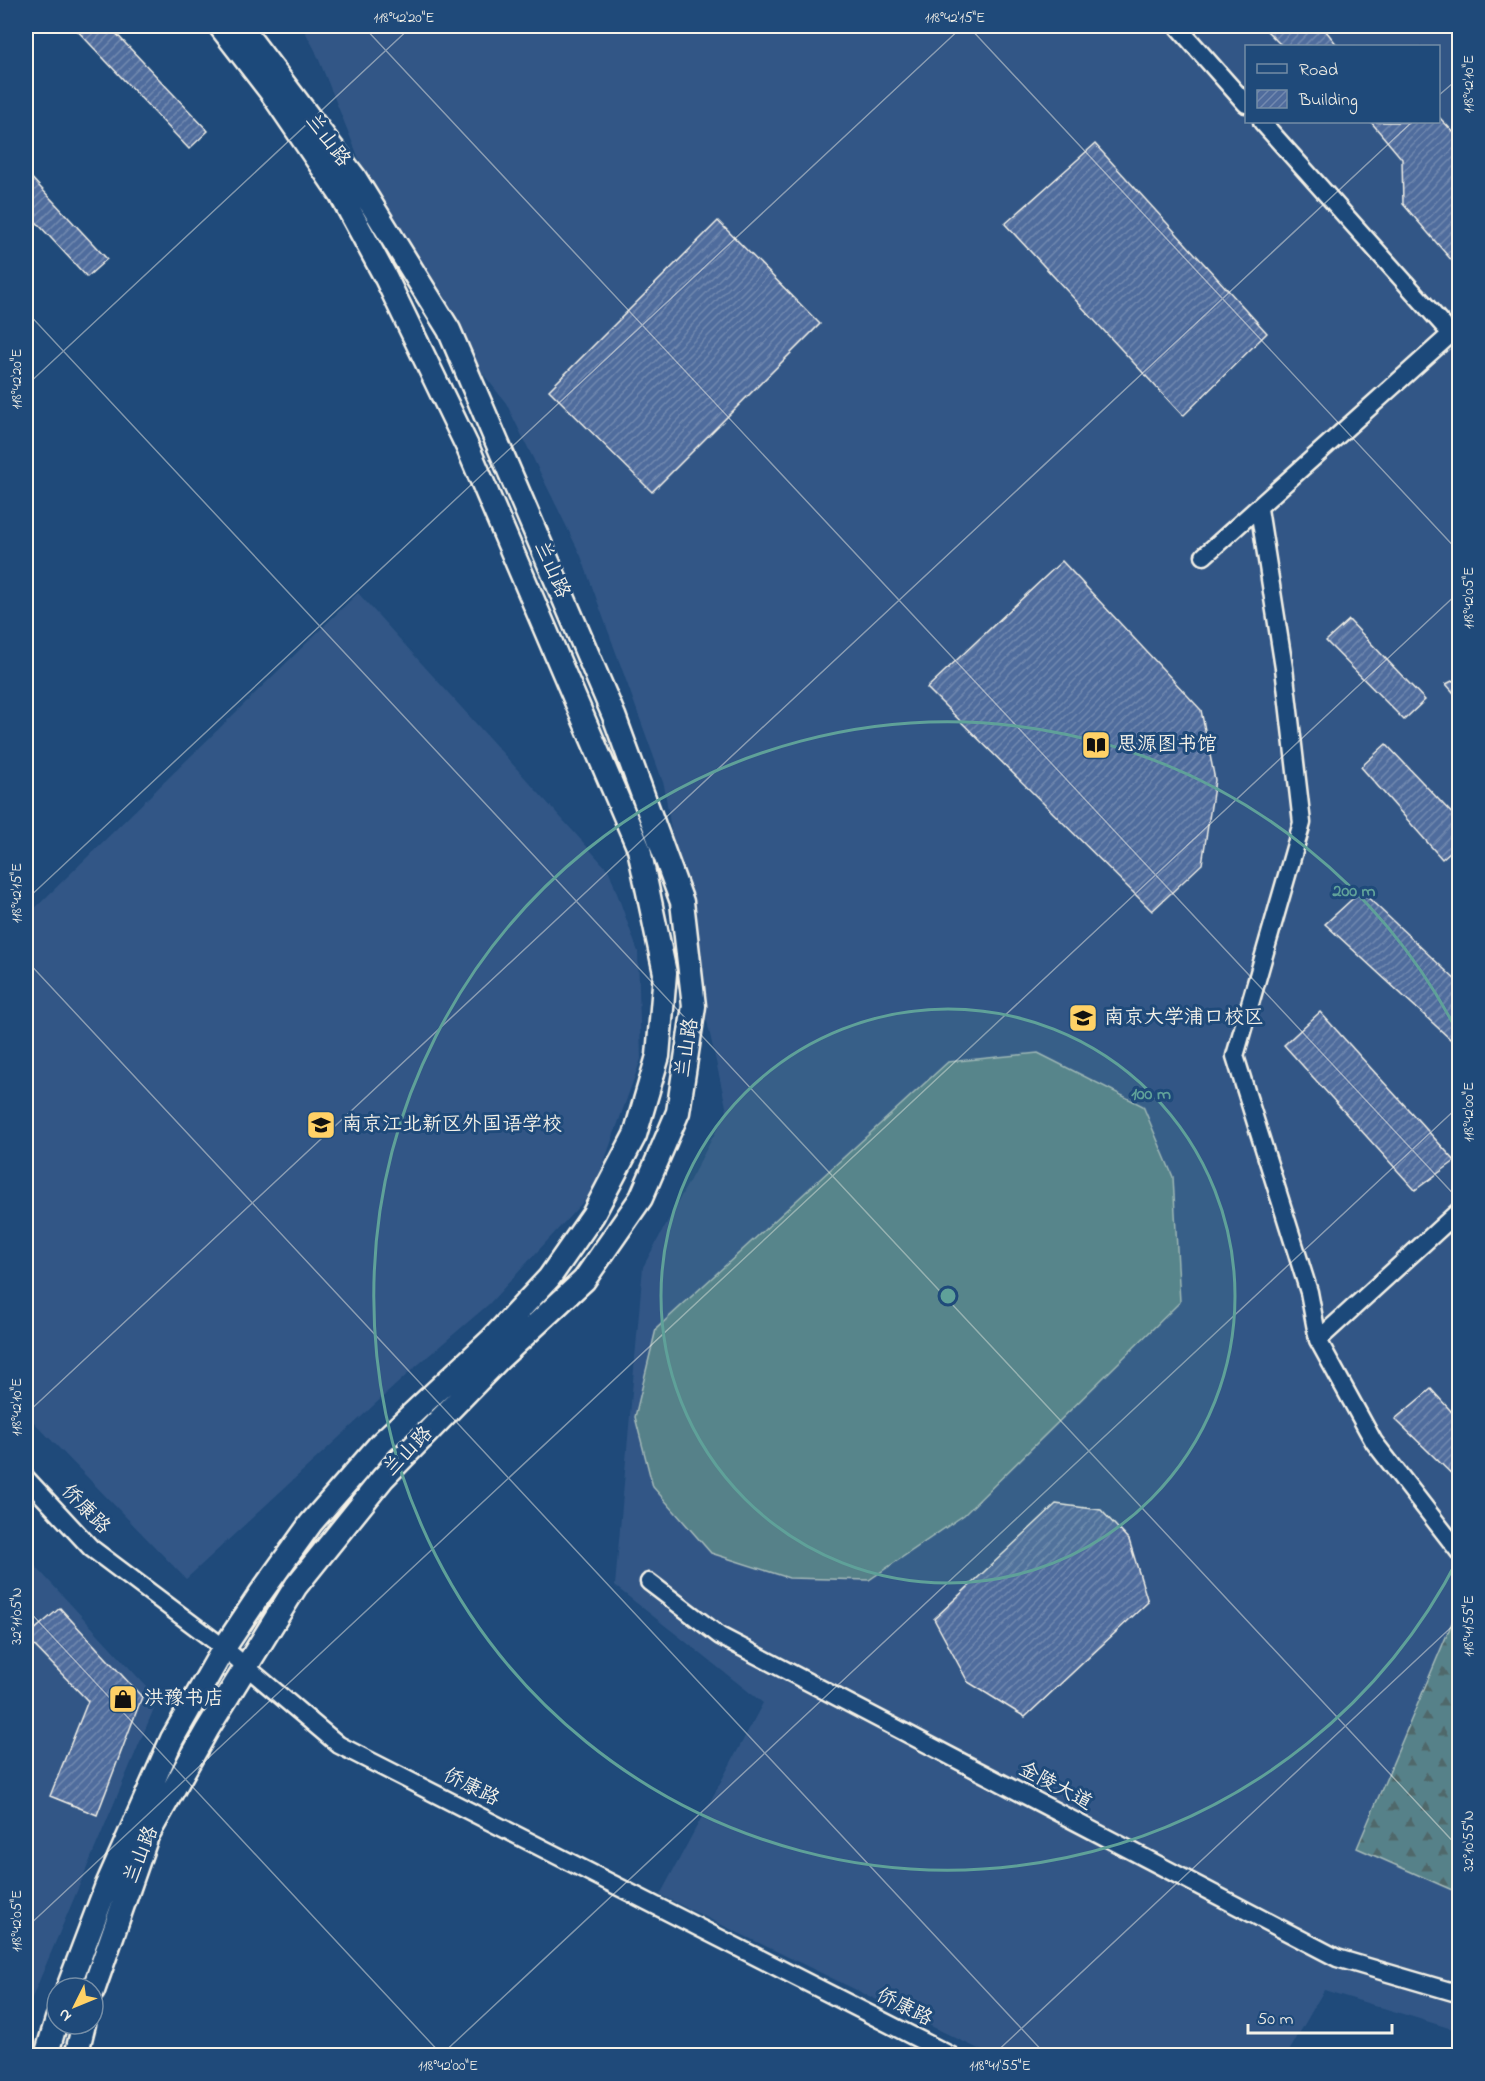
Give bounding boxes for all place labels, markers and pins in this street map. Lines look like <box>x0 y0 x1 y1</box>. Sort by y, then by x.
library icon: 思源图书馆 <box>1080 729 1112 761</box>
place label: 思源图书馆 <box>1117 731 1217 760</box>
school or university icon: 南京大学浦口校区 <box>1067 1002 1099 1034</box>
place label: 南京大学浦口校区 <box>1104 1004 1264 1033</box>
school or university icon: 南京江北新区外国语学校 <box>305 1109 337 1141</box>
place label: 南京江北新区外国语学校 <box>342 1111 562 1140</box>
centre of rings <box>938 1286 958 1306</box>
shop icon: 洪豫书店 <box>107 1683 139 1715</box>
place label: 洪豫书店 <box>144 1685 224 1714</box>

